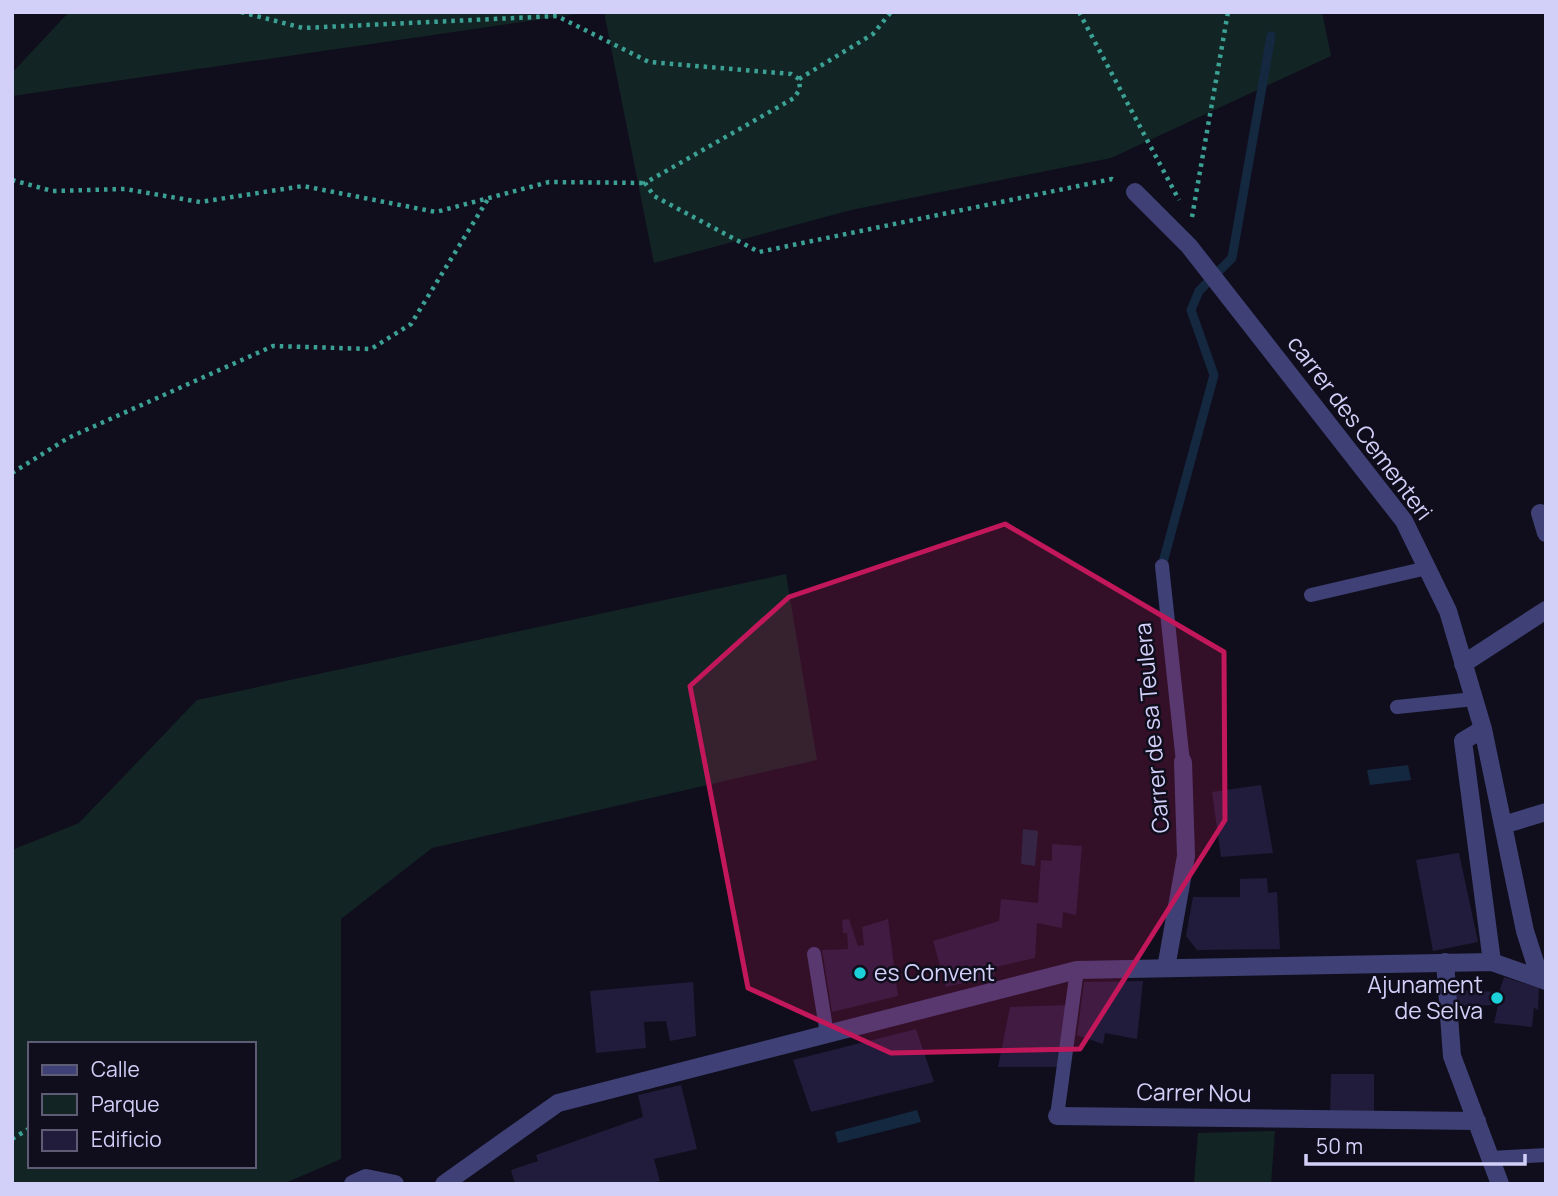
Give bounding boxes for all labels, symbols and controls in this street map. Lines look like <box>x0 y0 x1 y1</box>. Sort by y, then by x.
street label: carrer des Cementeri <box>1281 329 1441 526</box>
street label: Carrer de sa Teulera <box>1126 621 1176 835</box>
place label: es Convent <box>874 956 995 988</box>
marker: es Convent <box>852 965 868 981</box>
place label: Ajunament de Selva <box>1367 968 1483 1026</box>
marker: Ajunament de Selva <box>1489 990 1505 1006</box>
legend <box>28 1042 256 1168</box>
text: Calle <box>91 1055 140 1083</box>
street label: Carrer Nou <box>1136 1075 1252 1109</box>
text: Parque <box>91 1090 160 1118</box>
scale bar <box>1306 1122 1525 1166</box>
text: Edificio <box>91 1125 162 1153</box>
text: 50 m <box>1316 1132 1363 1160</box>

